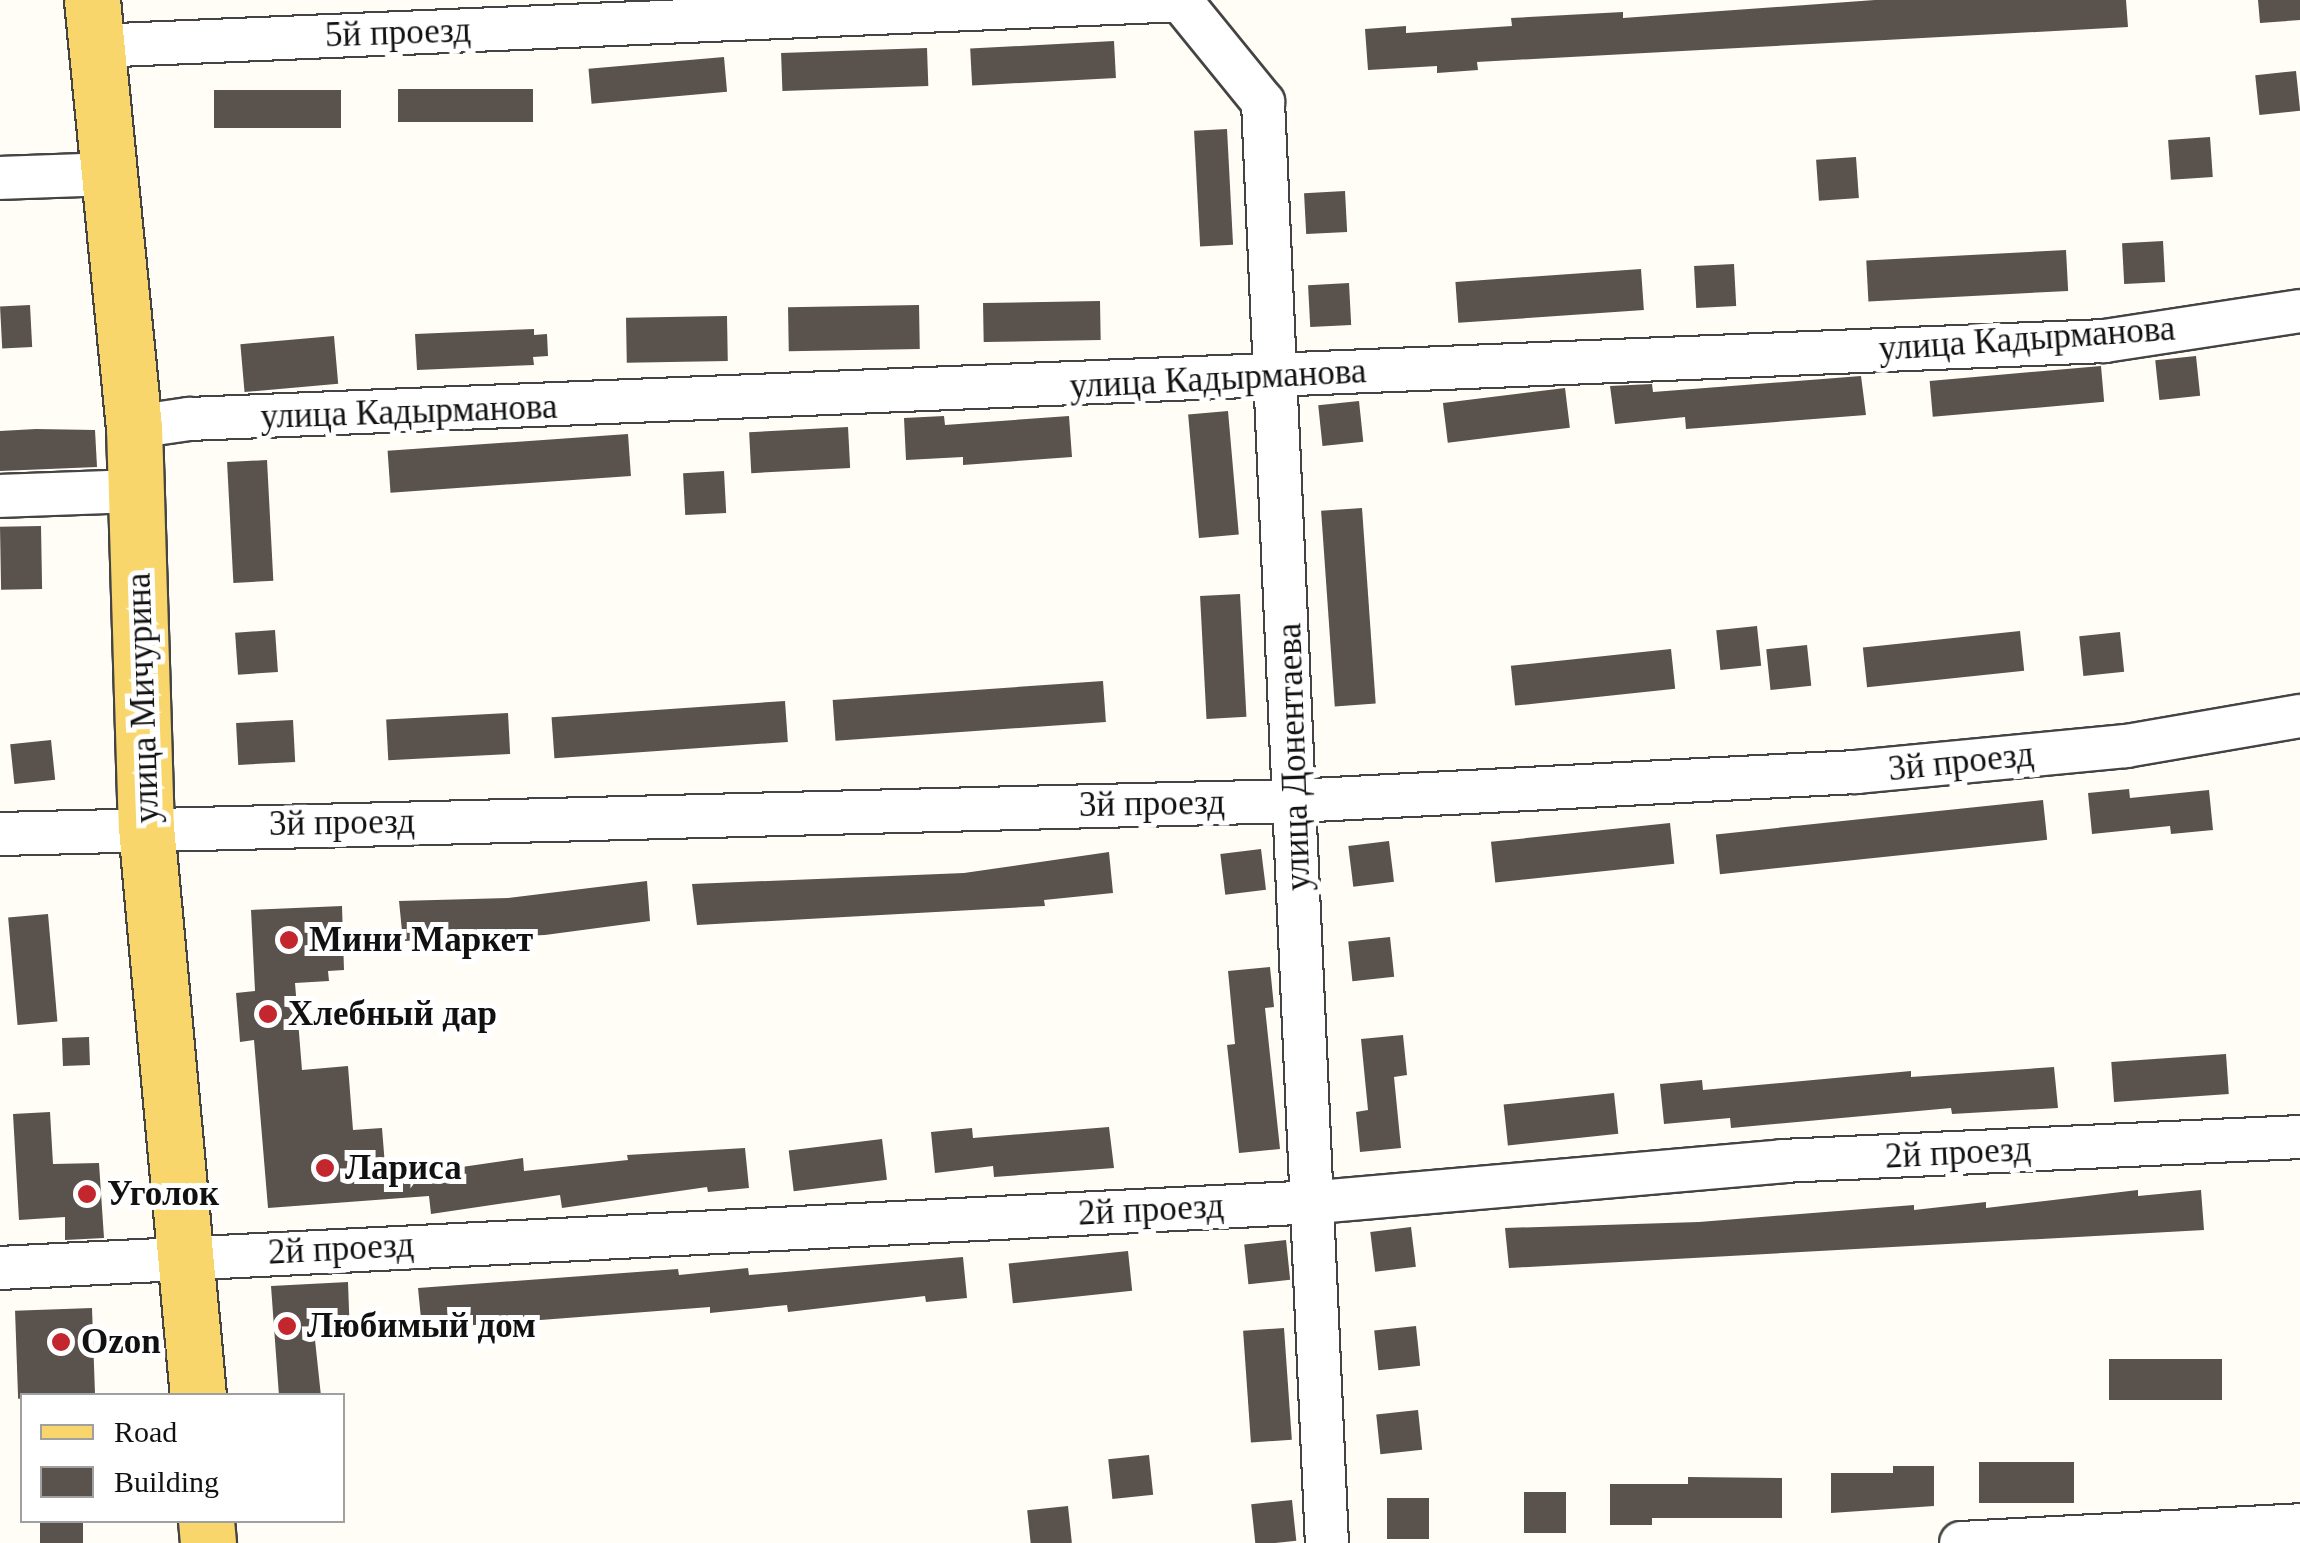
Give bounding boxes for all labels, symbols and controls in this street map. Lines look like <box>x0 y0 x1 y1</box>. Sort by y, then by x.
street label: 5й проезд <box>324 9 472 57</box>
street label: улица Кадырманова <box>1877 308 2177 370</box>
street label: улица Кадырманова <box>1069 350 1367 408</box>
street label: улица Кадырманова <box>260 386 558 438</box>
street label: улица Мичурина <box>118 572 168 824</box>
street label: улица Донентаева <box>1268 622 1320 892</box>
street label: 3й проезд <box>1886 733 2036 791</box>
street label: 3й проезд <box>1079 782 1225 826</box>
street label: 3й проезд <box>269 801 415 845</box>
place label: Мини Маркет <box>309 919 533 961</box>
marker: Мини Маркет <box>278 929 300 951</box>
place label: Хлебный дар <box>288 993 497 1035</box>
marker: Хлебный дар <box>257 1003 279 1025</box>
street label: 2й проезд <box>1884 1128 2032 1178</box>
place label: Лариса <box>345 1147 462 1189</box>
marker: Лариса <box>314 1157 336 1179</box>
place label: Уголок <box>107 1173 219 1215</box>
marker: Уголок <box>76 1183 98 1205</box>
street label: 2й проезд <box>1077 1185 1225 1235</box>
street label: 2й проезд <box>267 1224 415 1274</box>
place label: Любимый дом <box>307 1305 536 1347</box>
marker: Любимый дом <box>276 1315 298 1337</box>
place label: Ozon <box>81 1321 161 1363</box>
marker: Ozon <box>50 1331 72 1353</box>
legend <box>20 1393 345 1523</box>
text: Road <box>114 1415 177 1448</box>
text: Building <box>114 1465 219 1498</box>

